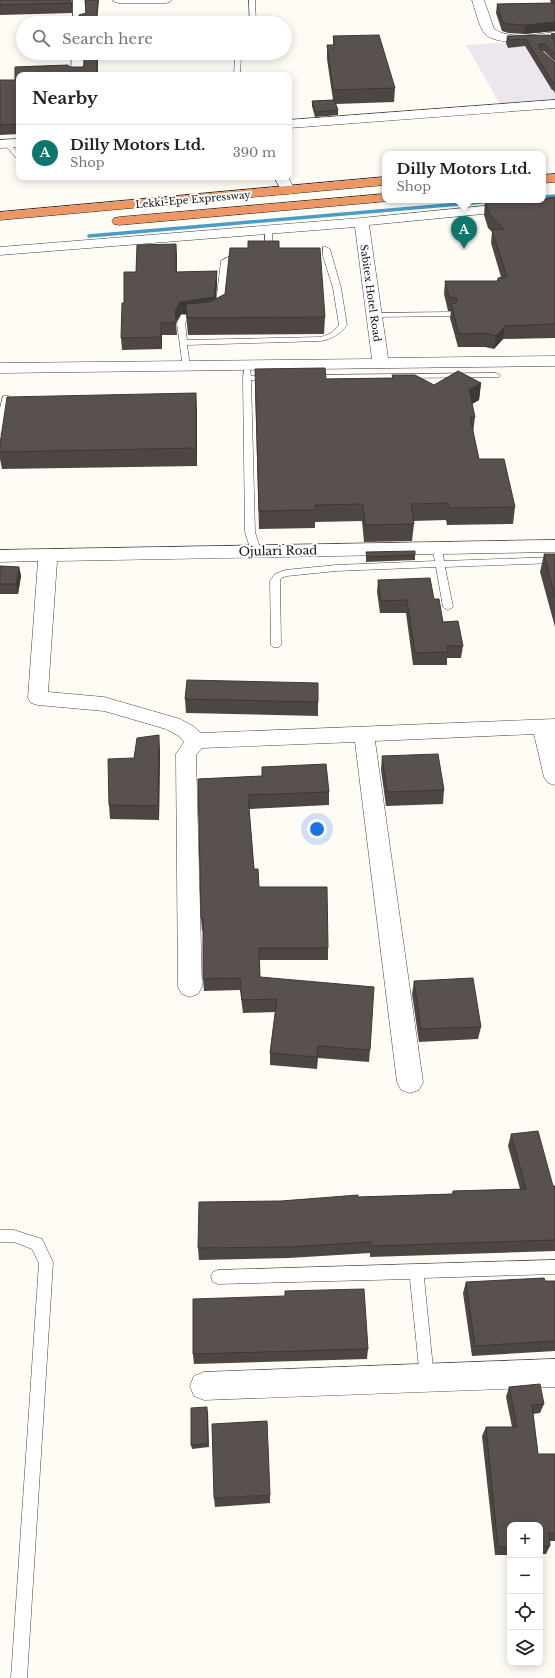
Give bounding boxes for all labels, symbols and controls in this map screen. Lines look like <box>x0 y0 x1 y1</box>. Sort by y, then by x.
search box <box>16 16 292 60</box>
icon: search <box>30 27 52 49</box>
text: Search here <box>62 29 153 48</box>
text: Nearby <box>32 88 98 109</box>
text: Dilly Motors Ltd. <box>70 135 205 154</box>
text: A <box>40 144 50 161</box>
text: 390 m <box>233 144 276 161</box>
popup <box>382 151 546 203</box>
text: Shop <box>70 154 105 171</box>
text: Dilly Motors Ltd. <box>396 159 532 178</box>
text: Shop <box>396 178 431 195</box>
street label: Lekki-Epe Expressway <box>135 188 252 211</box>
pin: A <box>451 216 477 249</box>
street label: Sabitex Hotel Road <box>357 244 384 343</box>
street label: Ojulari Road <box>238 542 318 559</box>
your location <box>307 819 327 839</box>
map controls <box>507 1522 543 1666</box>
button: + <box>507 1522 543 1558</box>
button: − <box>507 1558 543 1594</box>
button: locate <box>507 1594 543 1630</box>
button: layers <box>507 1630 543 1666</box>

